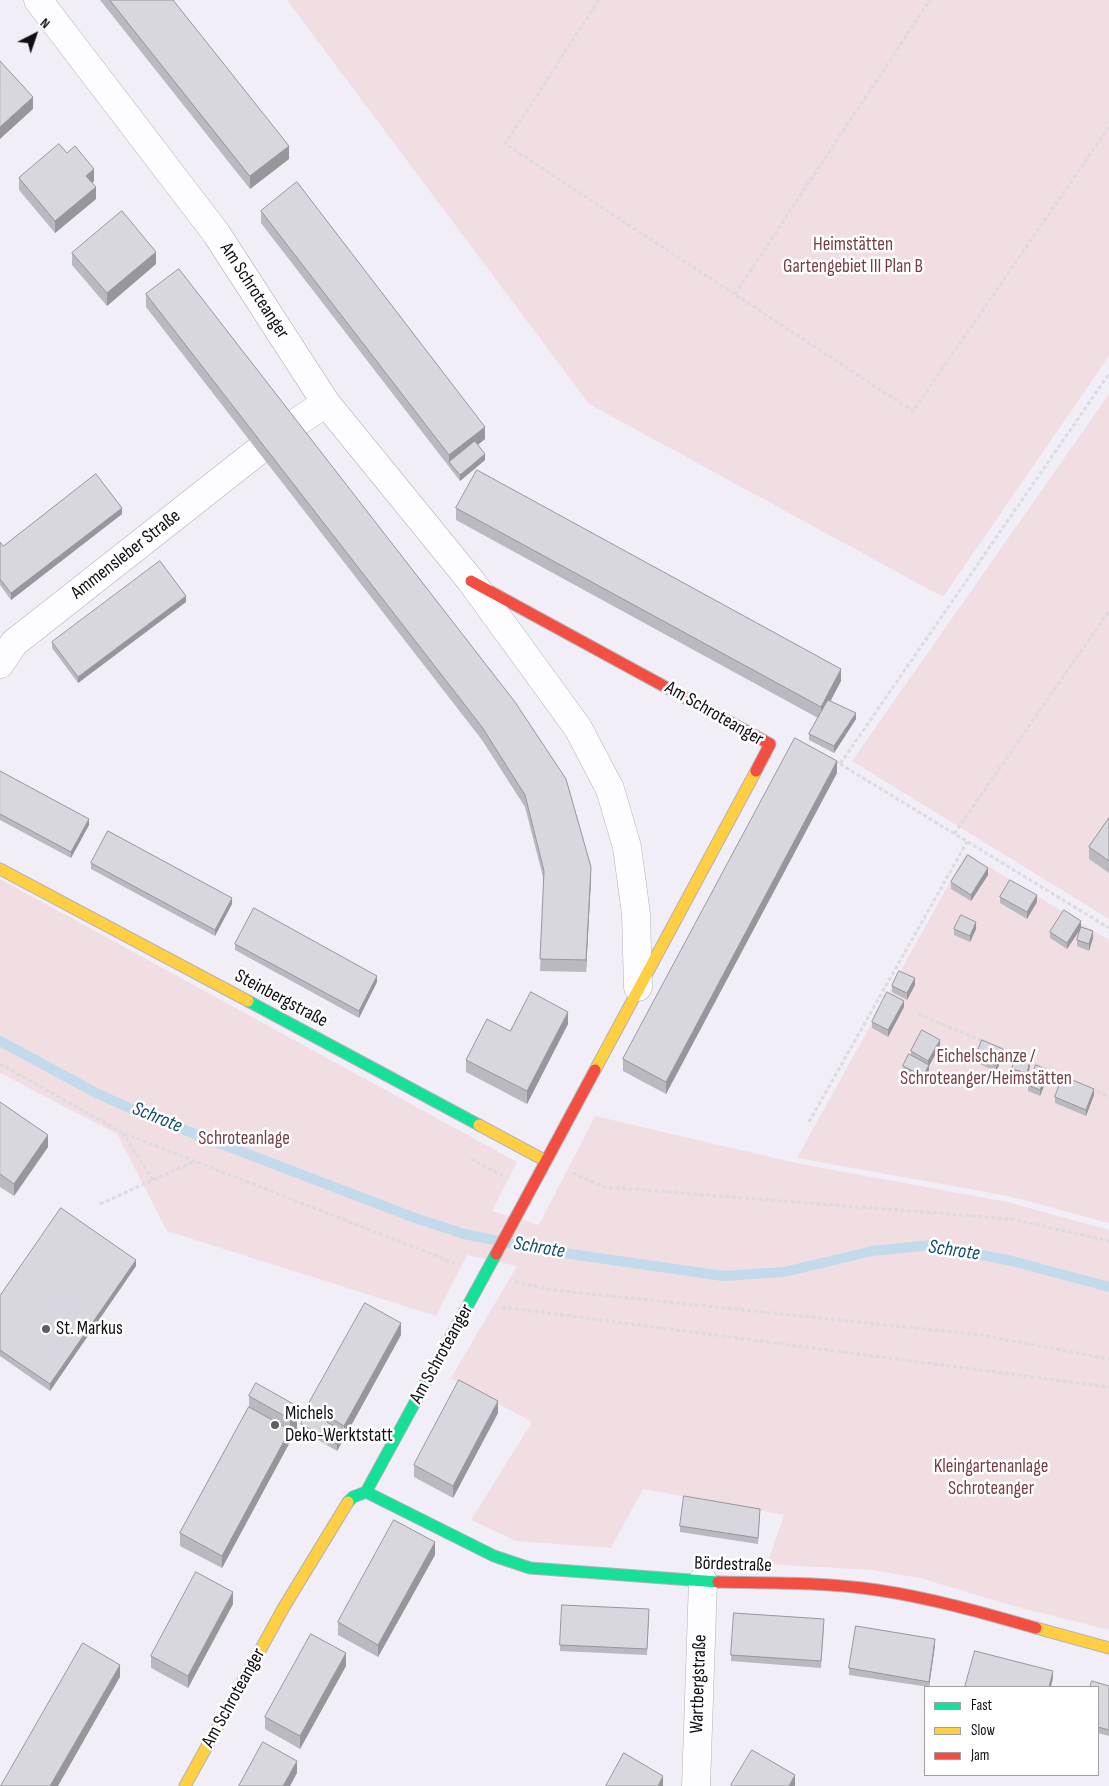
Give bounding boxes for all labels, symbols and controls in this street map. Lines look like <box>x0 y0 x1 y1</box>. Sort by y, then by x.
north arrow <box>10 10 60 60</box>
text: N <box>37 14 54 32</box>
park label: Heimstätten Gartengebiet III Plan B <box>783 234 923 278</box>
street label: Am Schroteanger <box>215 239 293 343</box>
street label: Ammensleber Straße <box>67 505 185 605</box>
street label: Am Schroteanger <box>661 677 767 751</box>
street label: Steinbergstraße <box>231 965 331 1033</box>
park label: Eichelschanze / Schroteanger/Heimstätten <box>900 1046 1072 1090</box>
water label: Schrote <box>129 1097 185 1139</box>
park label: Schroteanlage <box>198 1128 290 1150</box>
water label: Schrote <box>511 1232 567 1264</box>
water label: Schrote <box>927 1236 981 1266</box>
street label: Am Schroteanger <box>405 1300 479 1408</box>
place label: St. Markus <box>56 1318 123 1340</box>
marker: St. Markus <box>40 1323 52 1335</box>
place label: Michels Deko-Werktstatt <box>285 1403 393 1447</box>
marker: Michels Deko-Werktstatt <box>269 1419 281 1431</box>
park label: Kleingartenanlage Schroteanger <box>934 1456 1048 1500</box>
street label: Bördestraße <box>694 1552 772 1578</box>
street label: Wartbergstraße <box>686 1634 712 1734</box>
street label: Am Schroteanger <box>197 1644 271 1752</box>
legend <box>924 1686 1099 1776</box>
text: Fast <box>971 1696 992 1715</box>
text: Slow <box>971 1721 995 1740</box>
text: Jam <box>971 1746 989 1765</box>

